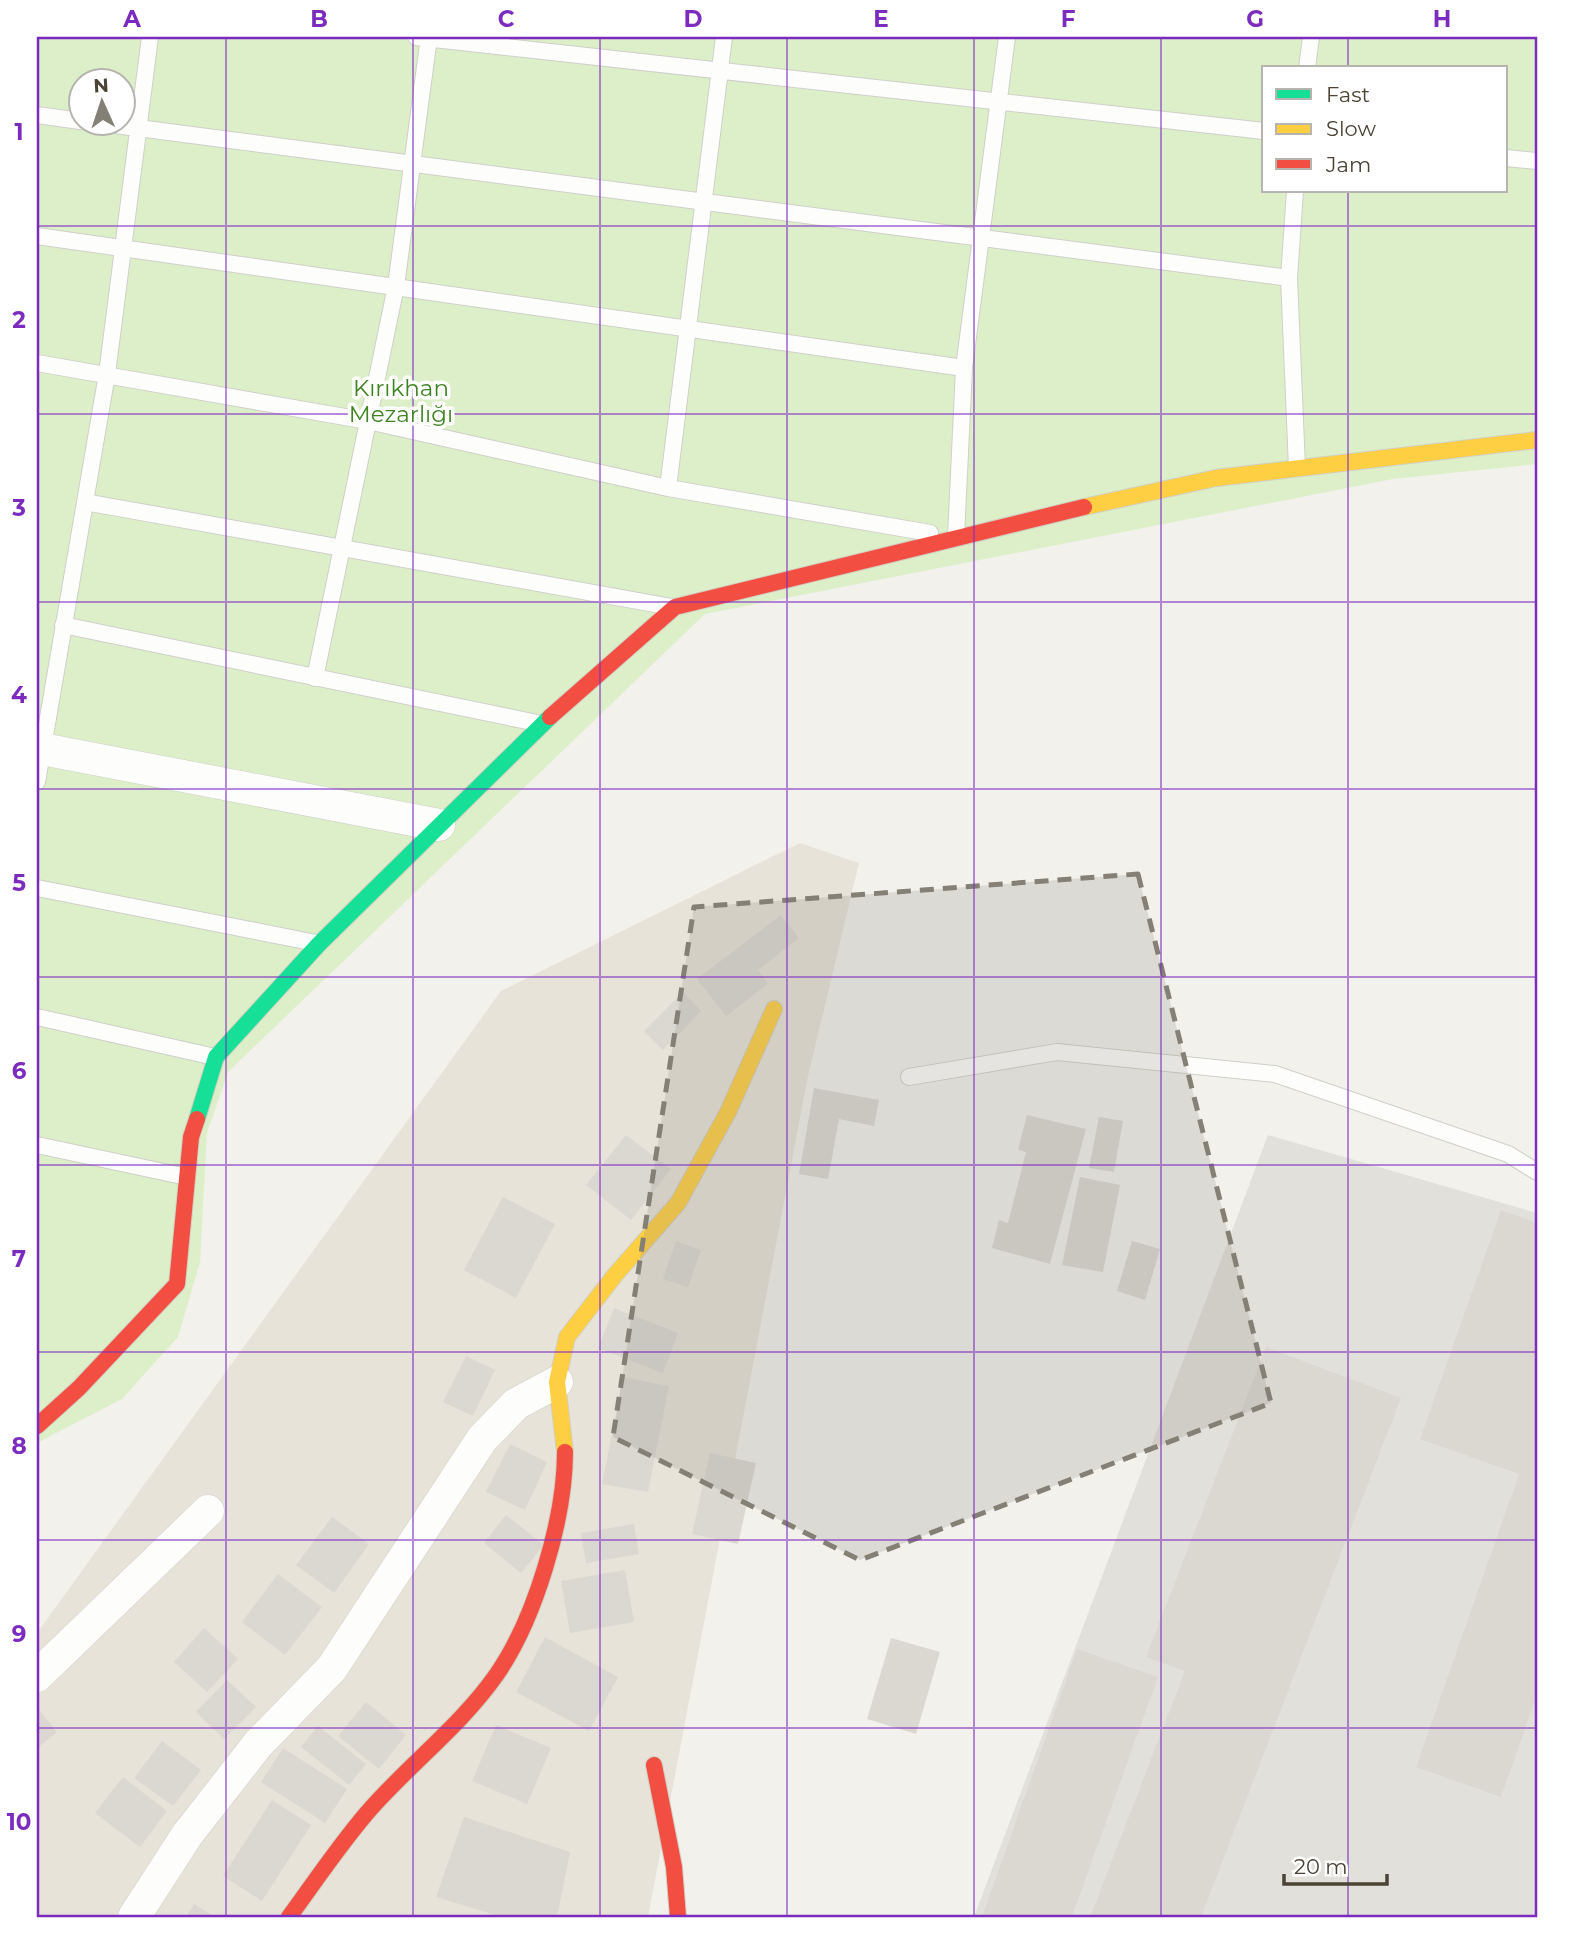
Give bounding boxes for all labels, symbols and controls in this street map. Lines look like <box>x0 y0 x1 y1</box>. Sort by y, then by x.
text: A <box>122 5 141 33</box>
text: B <box>310 5 328 33</box>
text: C <box>498 5 515 33</box>
text: D <box>684 5 703 33</box>
text: E <box>873 5 889 33</box>
text: F <box>1061 5 1076 33</box>
text: G <box>1246 5 1264 33</box>
text: H <box>1433 5 1451 33</box>
north arrow <box>66 66 136 136</box>
legend <box>1262 66 1508 192</box>
text: N <box>93 74 109 97</box>
text: Fast <box>1326 82 1370 107</box>
text: Slow <box>1326 116 1376 141</box>
text: 1 <box>14 118 24 146</box>
text: Jam <box>1325 152 1371 177</box>
text: 2 <box>12 306 26 334</box>
park label: Kırıkhan Mezarlığı <box>349 374 453 428</box>
text: 3 <box>11 494 26 522</box>
text: 4 <box>11 681 27 709</box>
text: 5 <box>12 869 26 897</box>
text: 6 <box>12 1057 27 1085</box>
text: 7 <box>12 1245 26 1273</box>
text: 8 <box>11 1432 27 1460</box>
text: 9 <box>12 1620 26 1648</box>
text: 10 <box>7 1808 31 1836</box>
scale bar <box>1284 1842 1387 1886</box>
text: 20 m <box>1294 1854 1348 1879</box>

